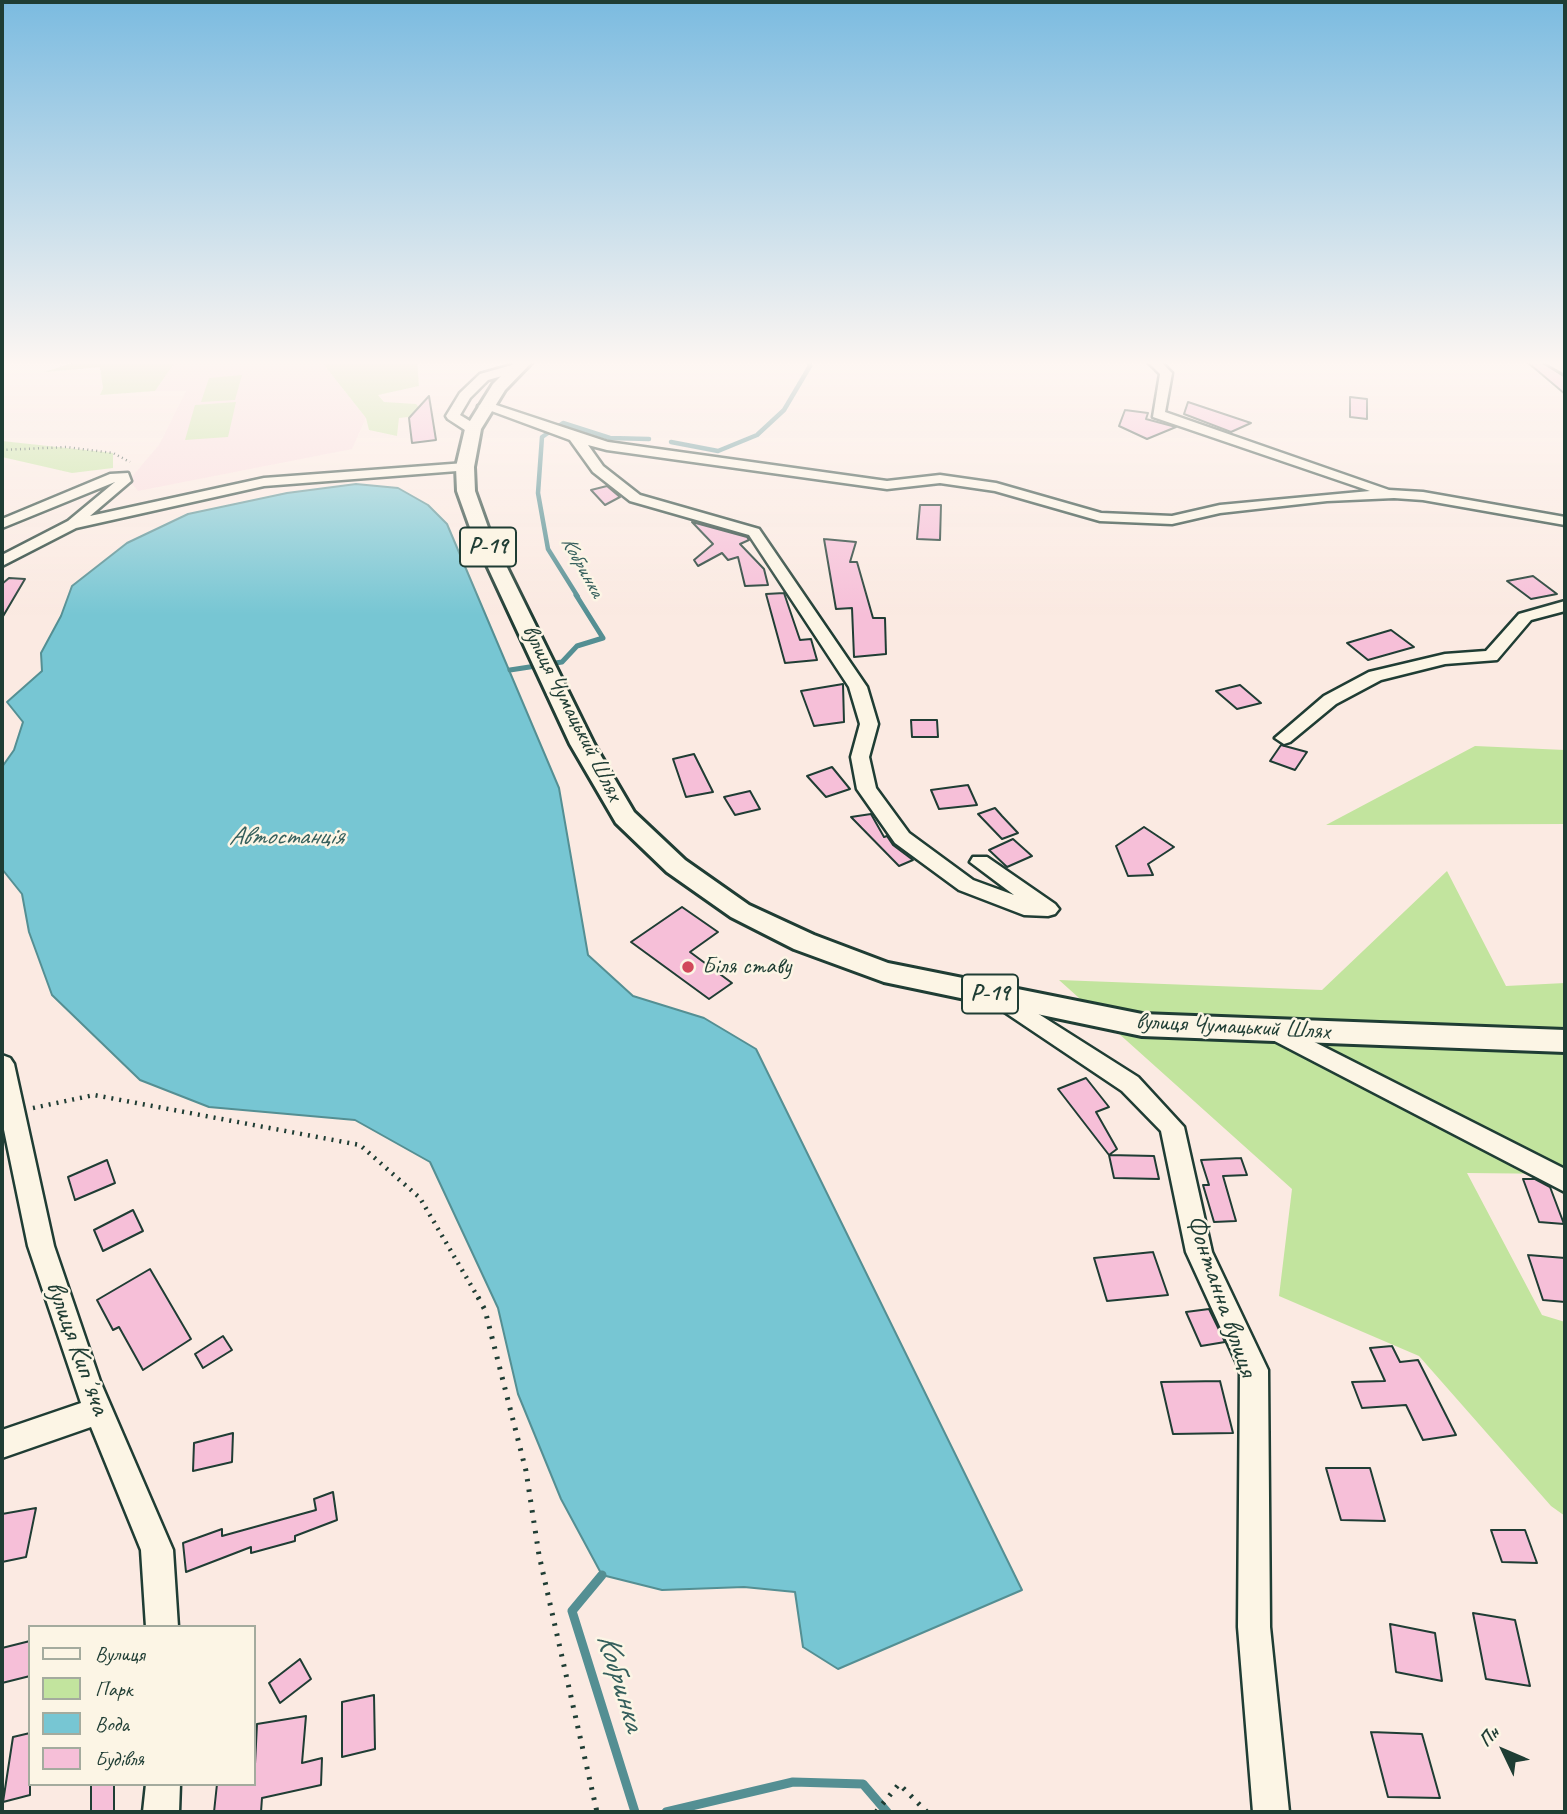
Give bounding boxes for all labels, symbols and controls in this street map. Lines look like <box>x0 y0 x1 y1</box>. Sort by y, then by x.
road number: Р-19 <box>460 527 516 566</box>
water label: Кобринка <box>555 532 609 602</box>
street label: вулиця Чумацький Шлях <box>515 620 629 806</box>
water label: Автостанція <box>229 821 343 853</box>
place label: Біля ставу <box>702 953 791 981</box>
marker: Біля ставу <box>680 959 696 975</box>
road number: Р-19 <box>962 974 1018 1014</box>
street label: вулиця Чумацький Шлях <box>1135 1008 1331 1046</box>
street label: Фонтанна вулиця <box>1178 1211 1264 1381</box>
street label: вулиця Кипʼяча <box>37 1277 117 1419</box>
legend <box>28 1625 256 1786</box>
water label: Кобринка <box>587 1629 653 1735</box>
text: Вулиця <box>95 1641 145 1667</box>
text: Парк <box>95 1676 132 1702</box>
text: Вода <box>95 1711 129 1737</box>
north arrow <box>1469 1716 1539 1786</box>
text: Пн <box>1473 1721 1504 1752</box>
text: Будівля <box>95 1746 144 1772</box>

